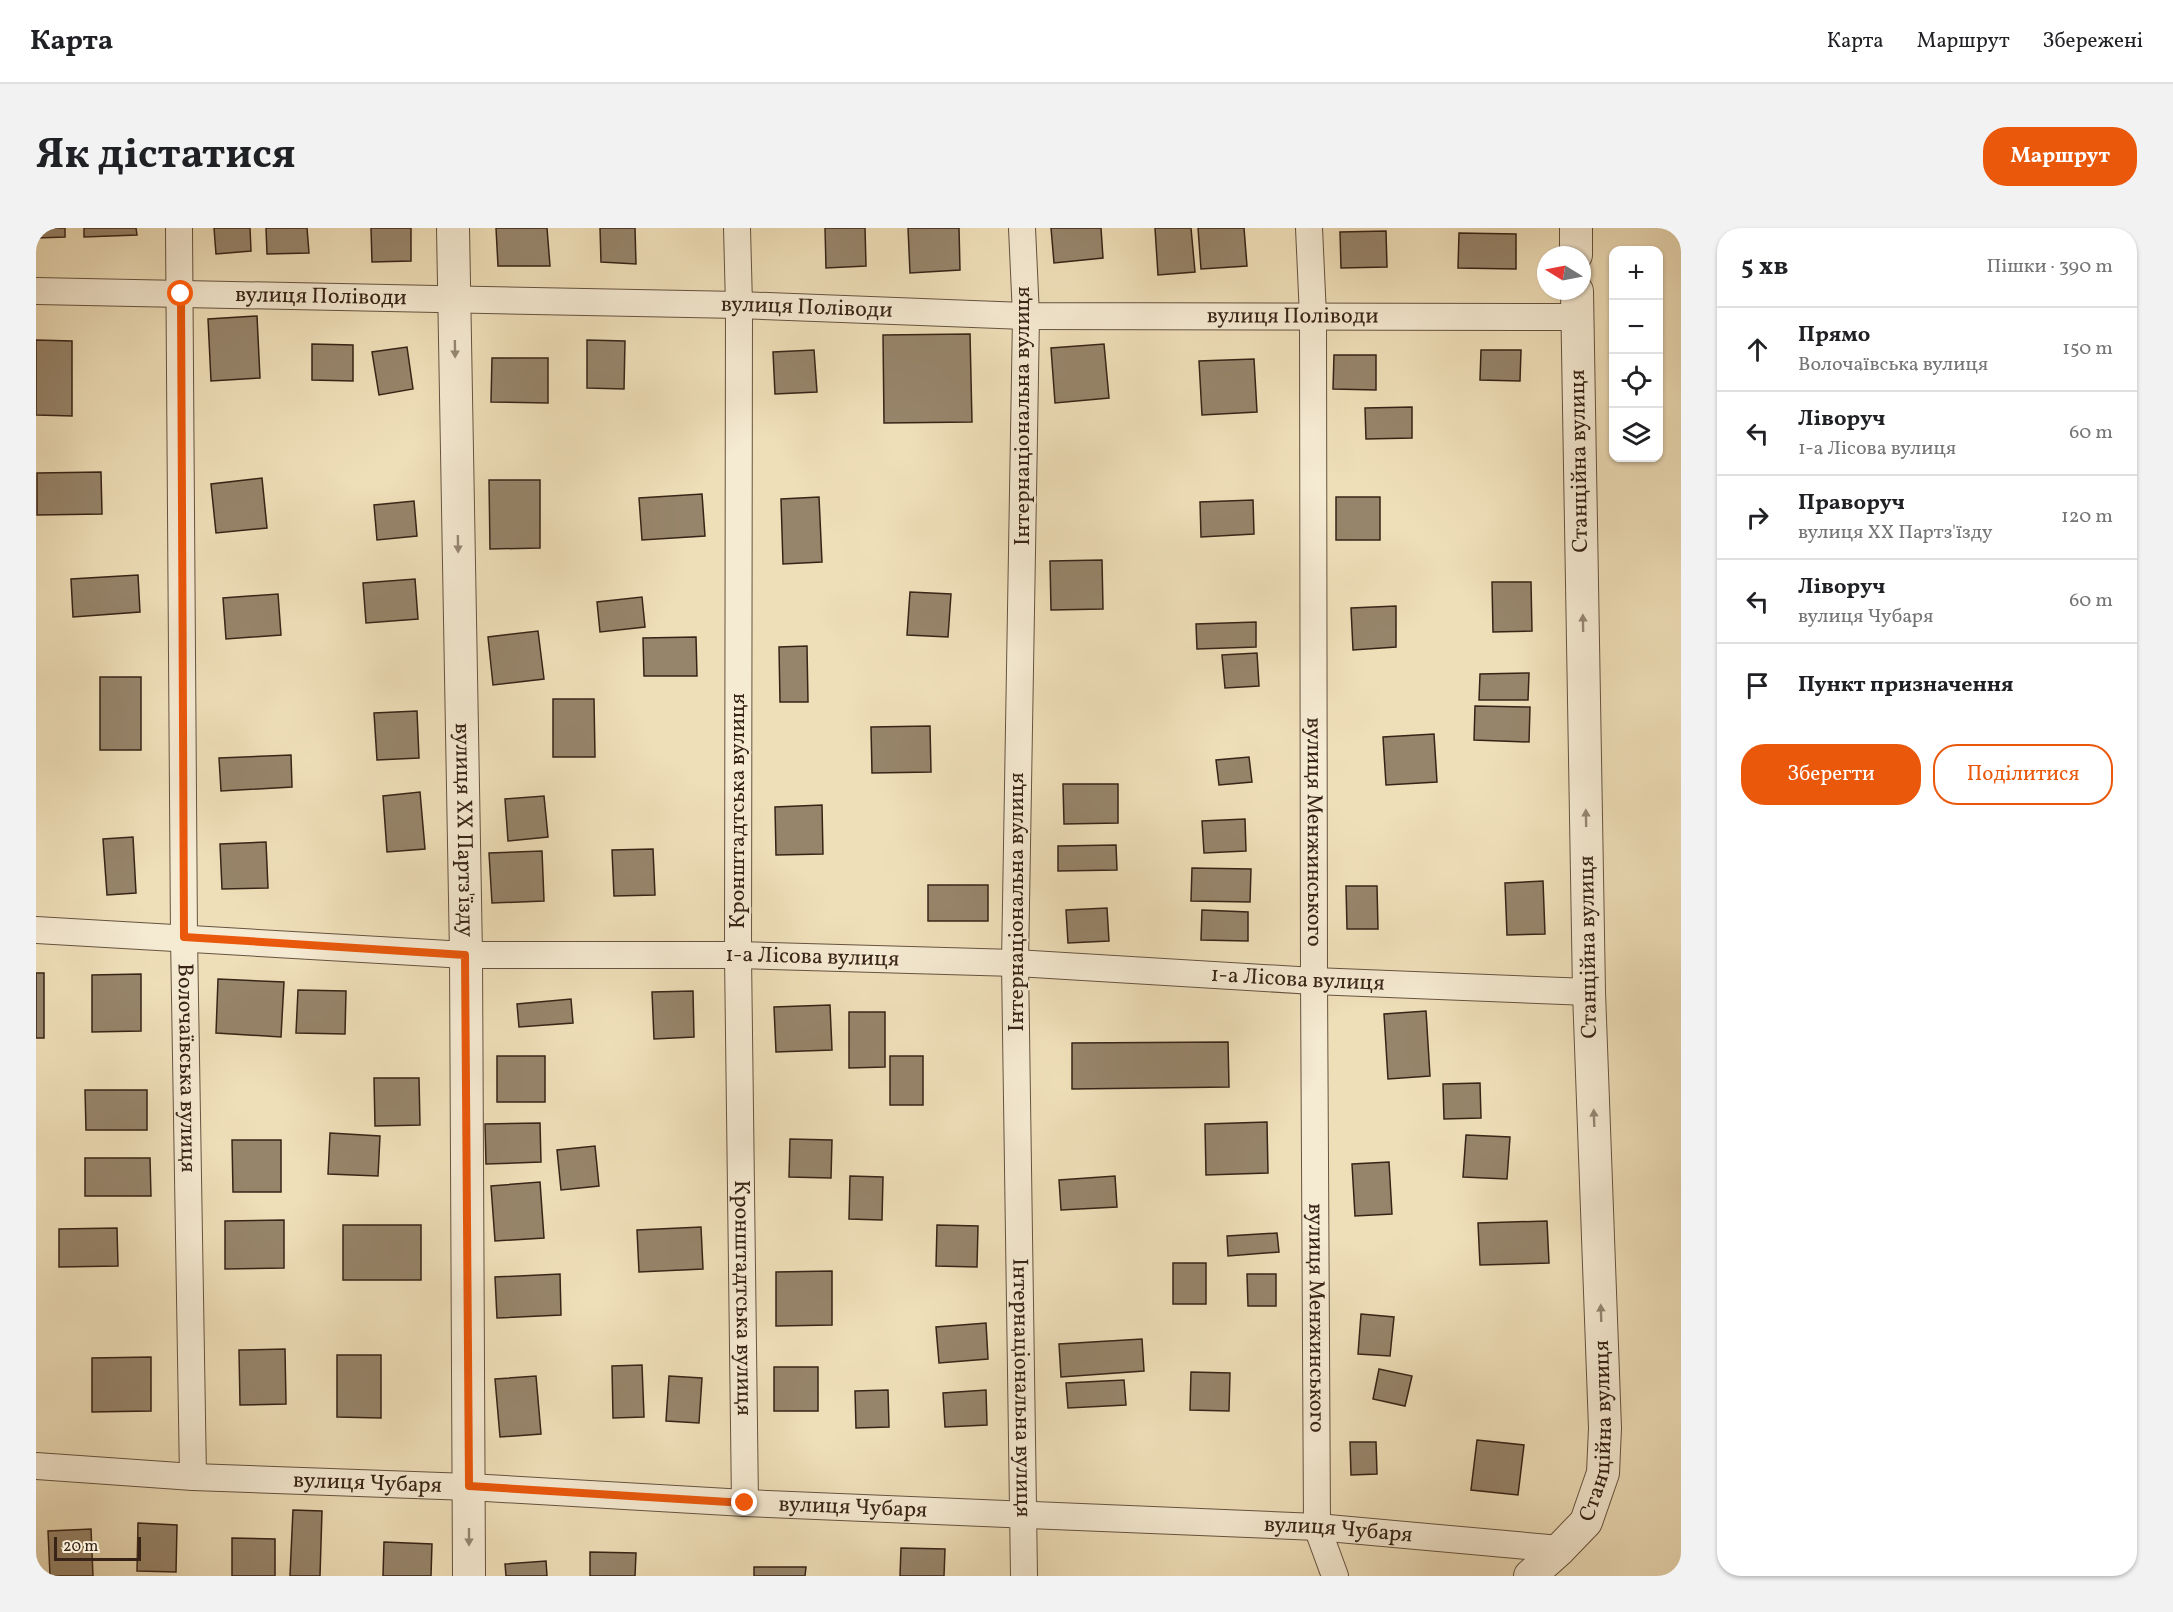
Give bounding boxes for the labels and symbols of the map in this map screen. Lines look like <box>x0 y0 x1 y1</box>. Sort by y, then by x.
north arrow <box>1537 246 1591 300</box>
street label: вулиця Поліводи <box>235 279 407 314</box>
route start <box>167 280 193 306</box>
street label: Інтернаціональна вулиця <box>1008 286 1039 546</box>
street label: вулиця Поліводи <box>721 289 893 326</box>
street label: вулиця Поліводи <box>1207 301 1379 332</box>
one-way arrow <box>450 340 460 359</box>
street label: Станційна вулиця <box>1563 369 1597 553</box>
one-way arrow <box>453 535 463 554</box>
one-way arrow <box>1578 614 1588 633</box>
street label: Кронштадтська вулиця <box>723 693 754 929</box>
street label: вулиця Менжинського <box>1298 717 1329 947</box>
street label: вулиця XX Партз'їзду <box>446 723 481 937</box>
street label: Інтернаціональна вулиця <box>1002 772 1033 1032</box>
one-way arrow <box>1581 809 1591 828</box>
street label: Станційна вулиця <box>1572 855 1606 1039</box>
street label: 1-а Лісова вулиця <box>725 940 900 975</box>
street label: 1-а Лісова вулиця <box>1210 959 1385 999</box>
street label: Волочаївська вулиця <box>169 963 203 1173</box>
one-way arrow <box>1589 1109 1598 1128</box>
street label: Кронштадтська вулиця <box>725 1180 759 1416</box>
street label: вулиця Менжинського <box>1300 1203 1332 1433</box>
street label: Інтернаціональна вулиця <box>1004 1258 1039 1518</box>
one-way arrow <box>1596 1303 1605 1322</box>
street label: Станційна вулиця <box>1572 1339 1621 1526</box>
street label: вулиця Чубаря <box>293 1465 442 1502</box>
route end <box>731 1489 757 1515</box>
street label: вулиця Чубаря <box>778 1489 928 1526</box>
street label: вулиця Чубаря <box>1263 1509 1414 1551</box>
one-way arrow <box>464 1528 474 1547</box>
scale bar <box>54 1534 141 1562</box>

